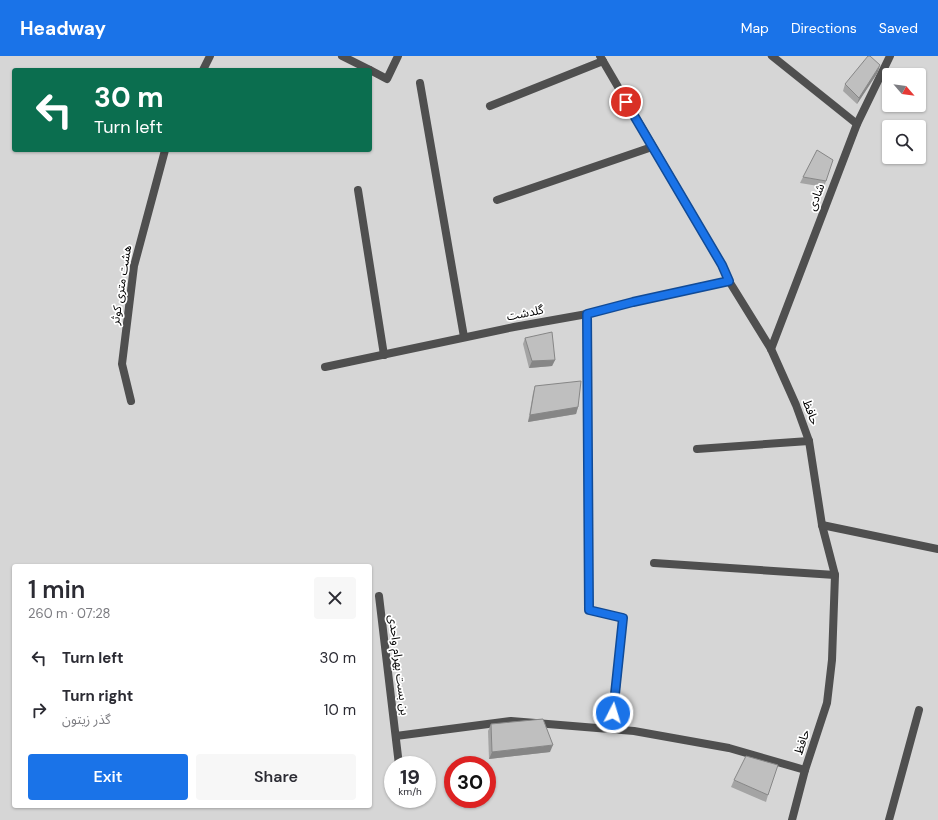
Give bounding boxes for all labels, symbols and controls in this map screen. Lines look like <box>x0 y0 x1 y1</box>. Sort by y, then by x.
text: Headway <box>20 16 106 41</box>
text: Map <box>741 19 769 37</box>
text: Directions <box>791 19 857 37</box>
text: Saved <box>879 19 918 37</box>
north arrow <box>882 68 926 112</box>
map controls <box>882 68 926 164</box>
text: 30 m <box>94 79 164 116</box>
icon: left <box>28 84 80 136</box>
pin <box>609 85 643 119</box>
icon: arrive <box>615 91 637 113</box>
text: Turn left <box>94 115 163 139</box>
button: search <box>882 120 926 164</box>
street label: شادی <box>804 181 828 213</box>
street label: هشت متری کوثر <box>107 244 135 327</box>
street label: گلدشت <box>505 301 546 324</box>
street label: حافظ <box>799 397 823 427</box>
text: 1 min <box>28 574 85 605</box>
button: close <box>314 577 356 619</box>
text: 260 m · 07:28 <box>28 605 111 622</box>
street label: بن بست بهرام واحدی <box>384 614 413 716</box>
icon: left <box>28 647 50 669</box>
text: Turn left <box>62 648 123 668</box>
text: 30 m <box>320 648 356 668</box>
text: Turn right <box>62 686 133 706</box>
position arrow <box>592 692 634 734</box>
icon: right <box>28 699 50 721</box>
text: 10 m <box>324 700 356 720</box>
text: گذر زیتون <box>62 711 111 728</box>
street label: حافظ <box>790 727 814 757</box>
button: Exit <box>28 754 188 800</box>
button: Share <box>196 754 356 800</box>
speed limit sign: 30 <box>444 756 496 808</box>
text: 19 <box>400 764 420 790</box>
text: km/h <box>398 785 422 798</box>

